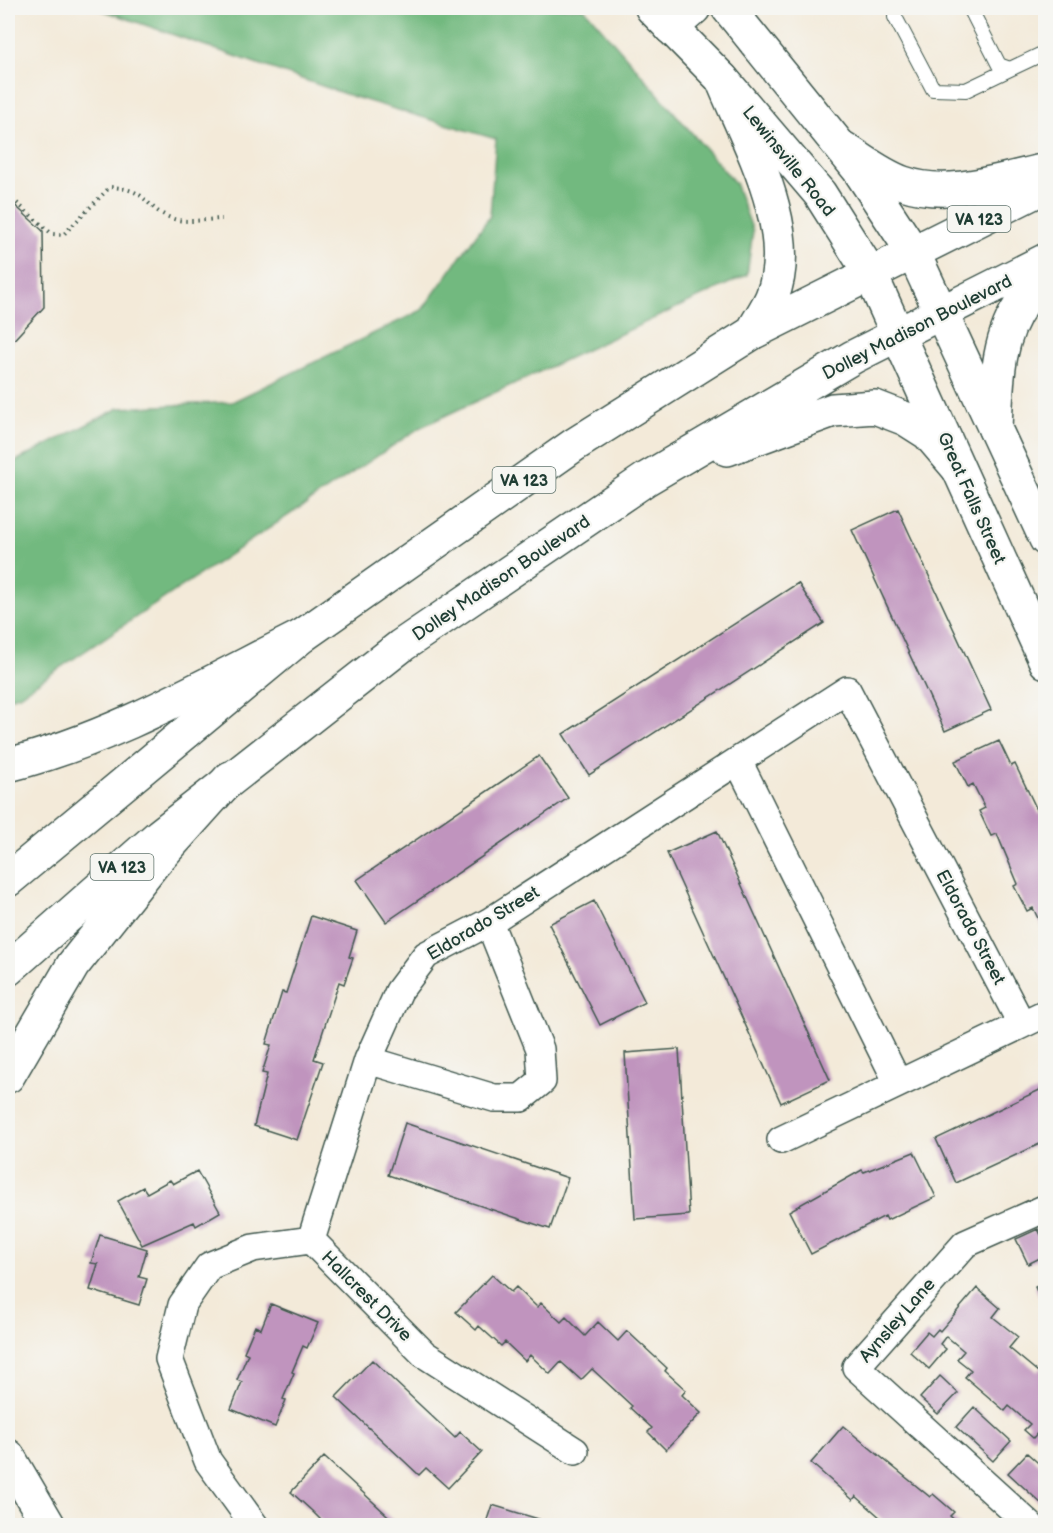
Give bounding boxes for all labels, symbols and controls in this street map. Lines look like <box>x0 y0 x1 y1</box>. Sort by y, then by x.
street label: Lewinsville Road <box>738 102 839 221</box>
road number: VA 123 <box>948 206 1010 232</box>
street label: Dolley Madison Boulevard <box>819 270 1015 384</box>
street label: Great Falls Street <box>933 429 1010 568</box>
road number: VA 123 <box>492 467 556 493</box>
street label: Dolley Madison Boulevard <box>408 511 594 646</box>
road number: VA 123 <box>90 854 154 880</box>
street label: Eldorado Street <box>931 866 1010 989</box>
street label: Eldorado Street <box>423 881 544 965</box>
street label: Hallcrest Drive <box>317 1247 416 1346</box>
street label: Aynsley Lane <box>855 1274 940 1367</box>

